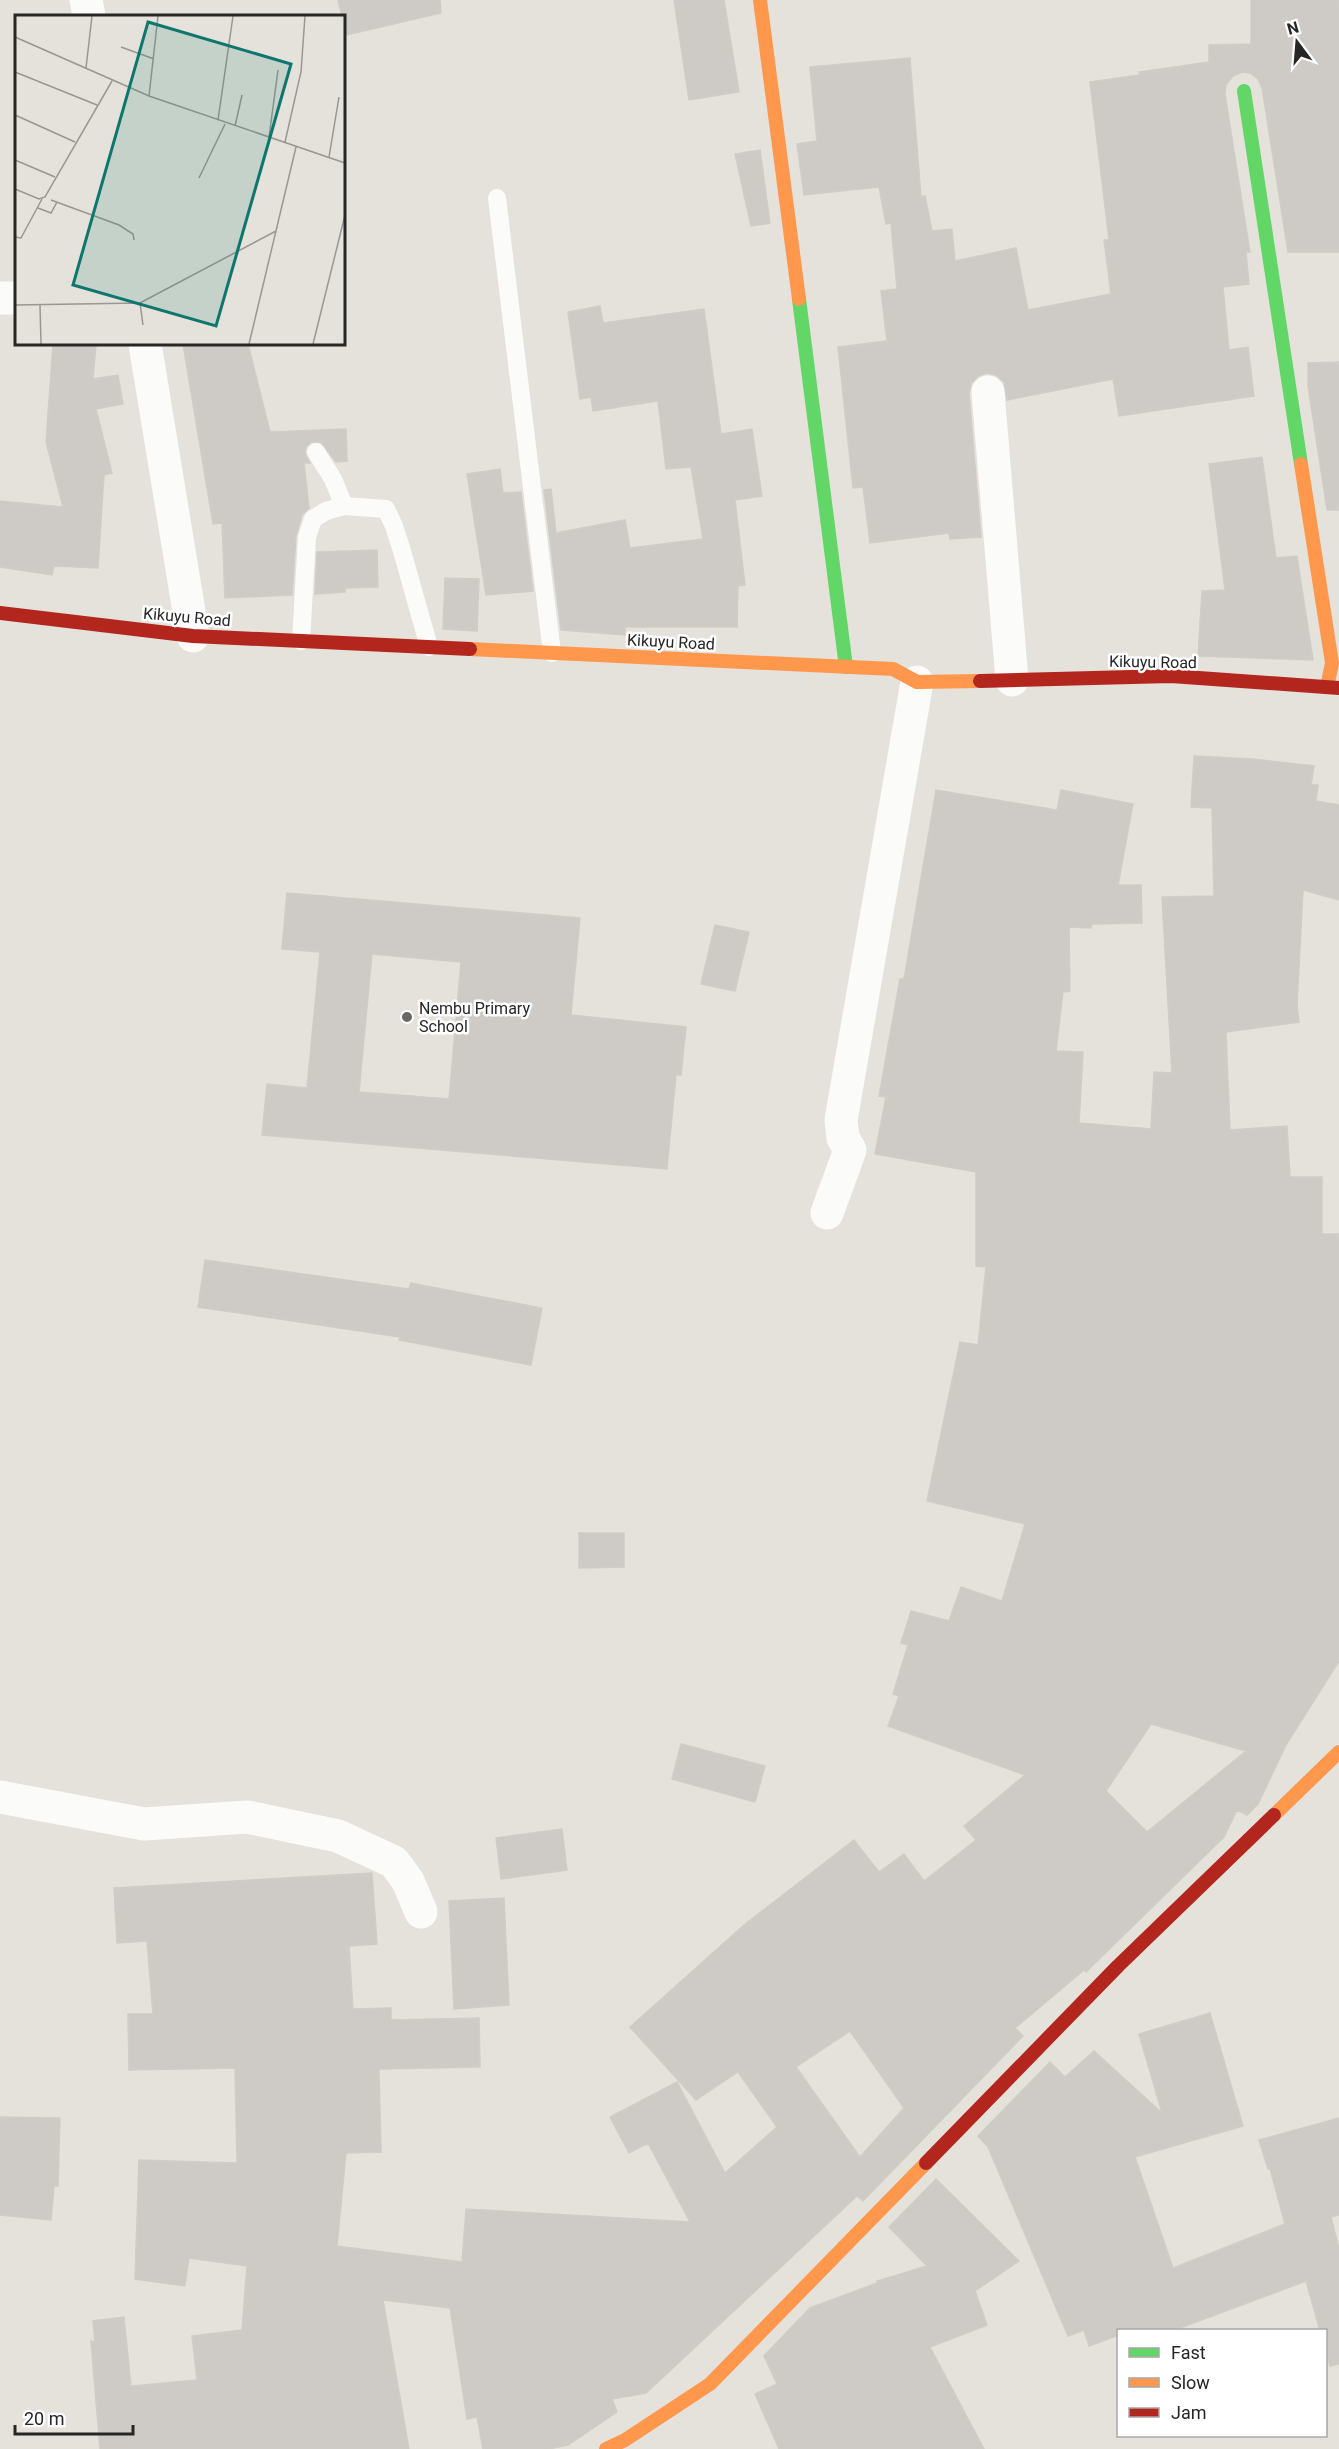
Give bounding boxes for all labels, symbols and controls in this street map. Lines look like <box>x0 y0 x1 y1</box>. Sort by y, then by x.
north arrow <box>1267 12 1327 72</box>
inset map <box>15 15 345 345</box>
text: N <box>1285 17 1301 39</box>
street label: Kikuyu Road <box>142 604 232 630</box>
street label: Kikuyu Road <box>627 630 715 654</box>
street label: Kikuyu Road <box>1109 652 1197 672</box>
place label: Nembu Primary School <box>419 999 530 1036</box>
marker: Nembu Primary School <box>400 1010 414 1024</box>
legend <box>1117 2329 1327 2437</box>
text: Fast <box>1171 2342 1206 2363</box>
text: Slow <box>1171 2372 1210 2393</box>
scale bar <box>15 2398 134 2436</box>
text: Jam <box>1171 2402 1207 2423</box>
text: 20 m <box>24 2408 64 2429</box>

